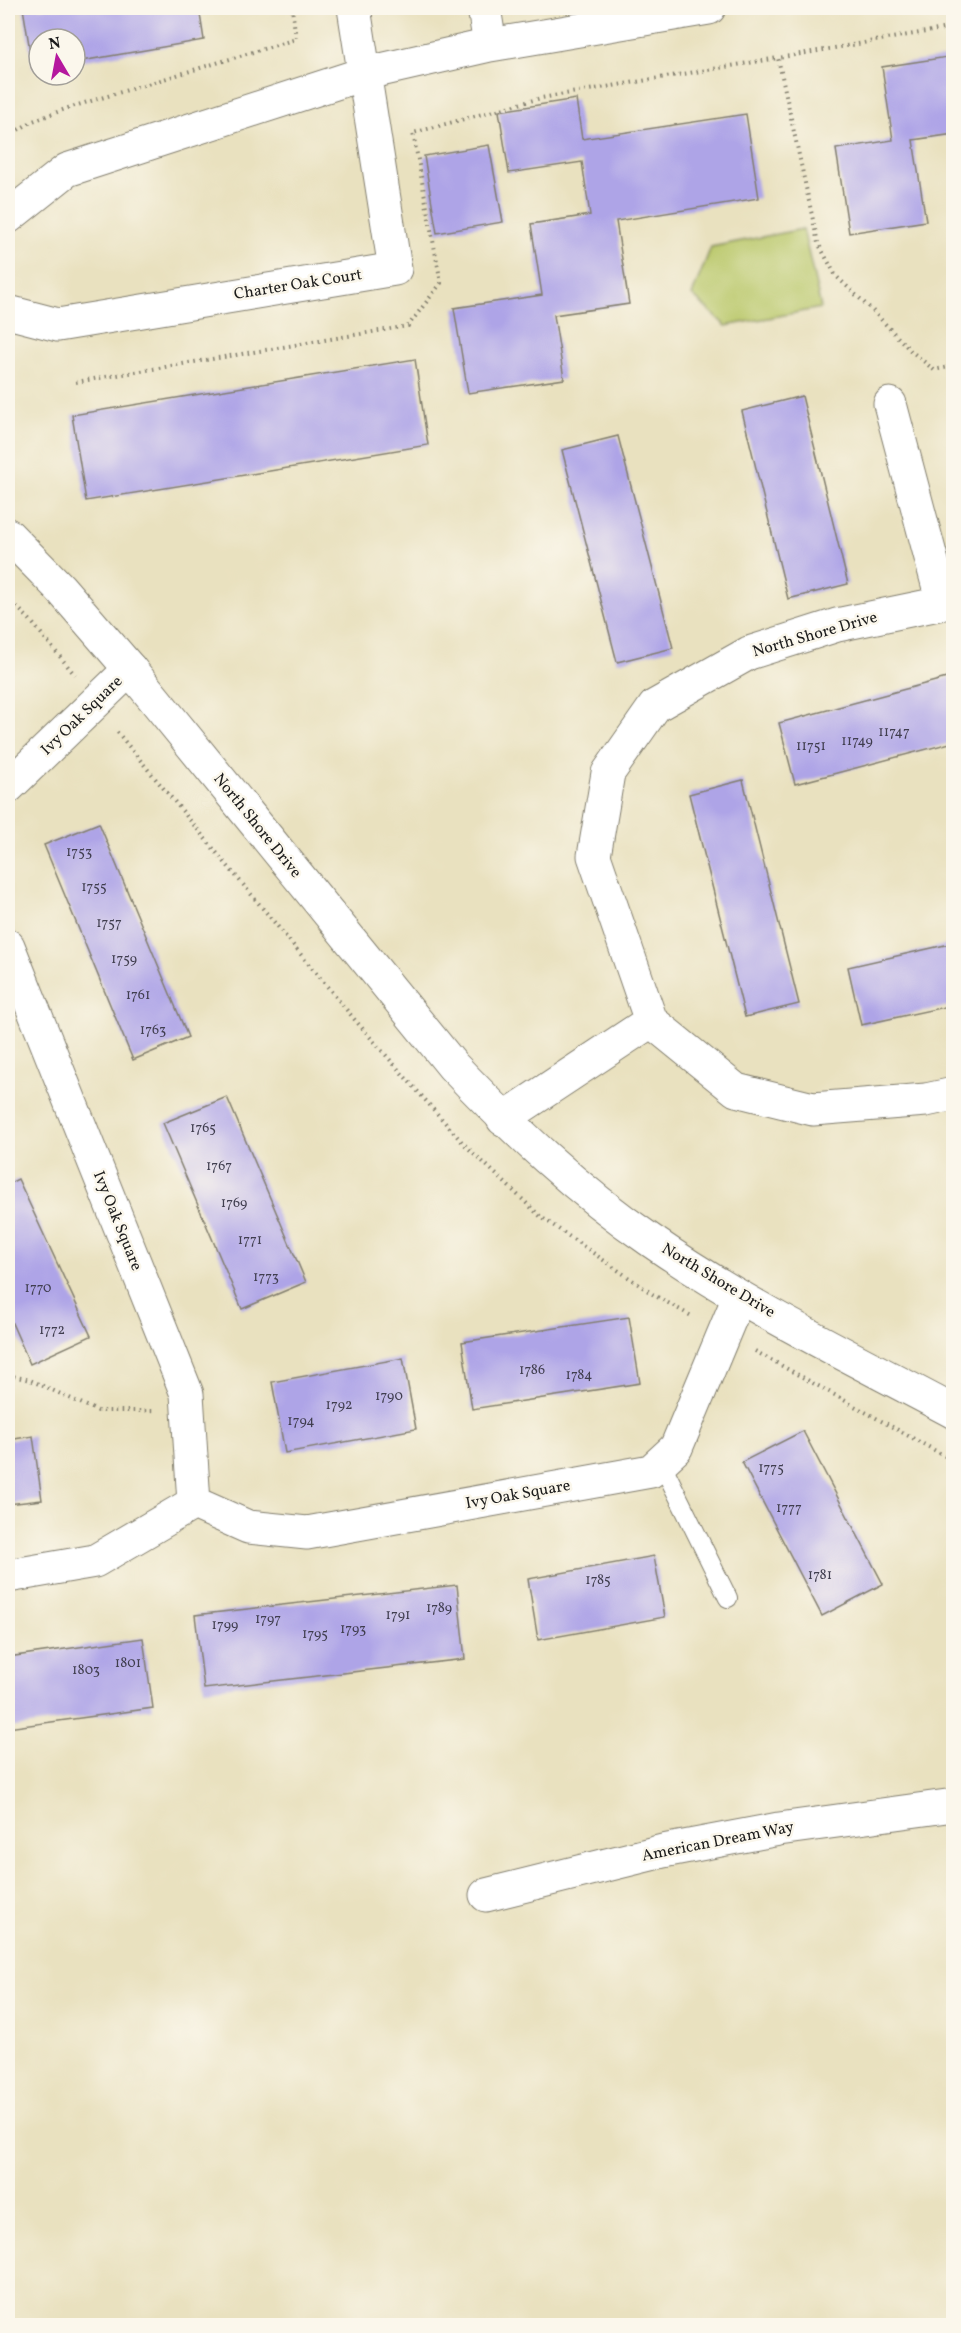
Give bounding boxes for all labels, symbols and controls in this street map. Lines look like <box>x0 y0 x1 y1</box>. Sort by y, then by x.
north arrow <box>27 27 87 87</box>
text: N <box>47 32 63 56</box>
street label: Charter Oak Court <box>232 264 364 306</box>
street label: North Shore Drive <box>750 607 880 663</box>
street label: Ivy Oak Square <box>36 671 128 761</box>
house number: 11747 <box>878 723 910 742</box>
house number: 11749 <box>841 732 873 751</box>
house number: 11751 <box>796 737 826 756</box>
street label: North Shore Drive <box>208 769 306 883</box>
house number: 1753 <box>66 843 92 862</box>
house number: 1755 <box>81 878 107 897</box>
house number: 1757 <box>96 914 122 933</box>
house number: 1759 <box>111 950 137 969</box>
house number: 1761 <box>126 986 150 1005</box>
house number: 1763 <box>140 1021 166 1040</box>
house number: 1765 <box>190 1119 216 1138</box>
house number: 1767 <box>206 1157 232 1176</box>
street label: Ivy Oak Square <box>87 1168 147 1274</box>
house number: 1769 <box>221 1194 247 1213</box>
house number: 1771 <box>238 1231 262 1250</box>
street label: North Shore Drive <box>657 1238 779 1324</box>
house number: 1773 <box>253 1268 279 1287</box>
house number: 1770 <box>25 1279 51 1298</box>
house number: 1772 <box>39 1321 65 1340</box>
house number: 1786 <box>519 1361 545 1380</box>
house number: 1784 <box>566 1366 592 1385</box>
house number: 1790 <box>375 1387 403 1406</box>
house number: 1792 <box>326 1396 352 1415</box>
house number: 1794 <box>287 1412 315 1431</box>
house number: 1775 <box>758 1459 784 1478</box>
street label: Ivy Oak Square <box>464 1475 572 1515</box>
house number: 1777 <box>776 1499 802 1518</box>
house number: 1781 <box>808 1566 832 1585</box>
house number: 1785 <box>585 1571 611 1590</box>
house number: 1789 <box>426 1599 452 1618</box>
house number: 1791 <box>386 1606 410 1625</box>
house number: 1797 <box>255 1610 281 1629</box>
house number: 1799 <box>212 1616 238 1635</box>
house number: 1793 <box>340 1620 366 1639</box>
house number: 1795 <box>302 1625 328 1644</box>
house number: 1801 <box>115 1654 141 1673</box>
house number: 1803 <box>72 1661 100 1680</box>
street label: American Dream Way <box>640 1816 796 1868</box>

